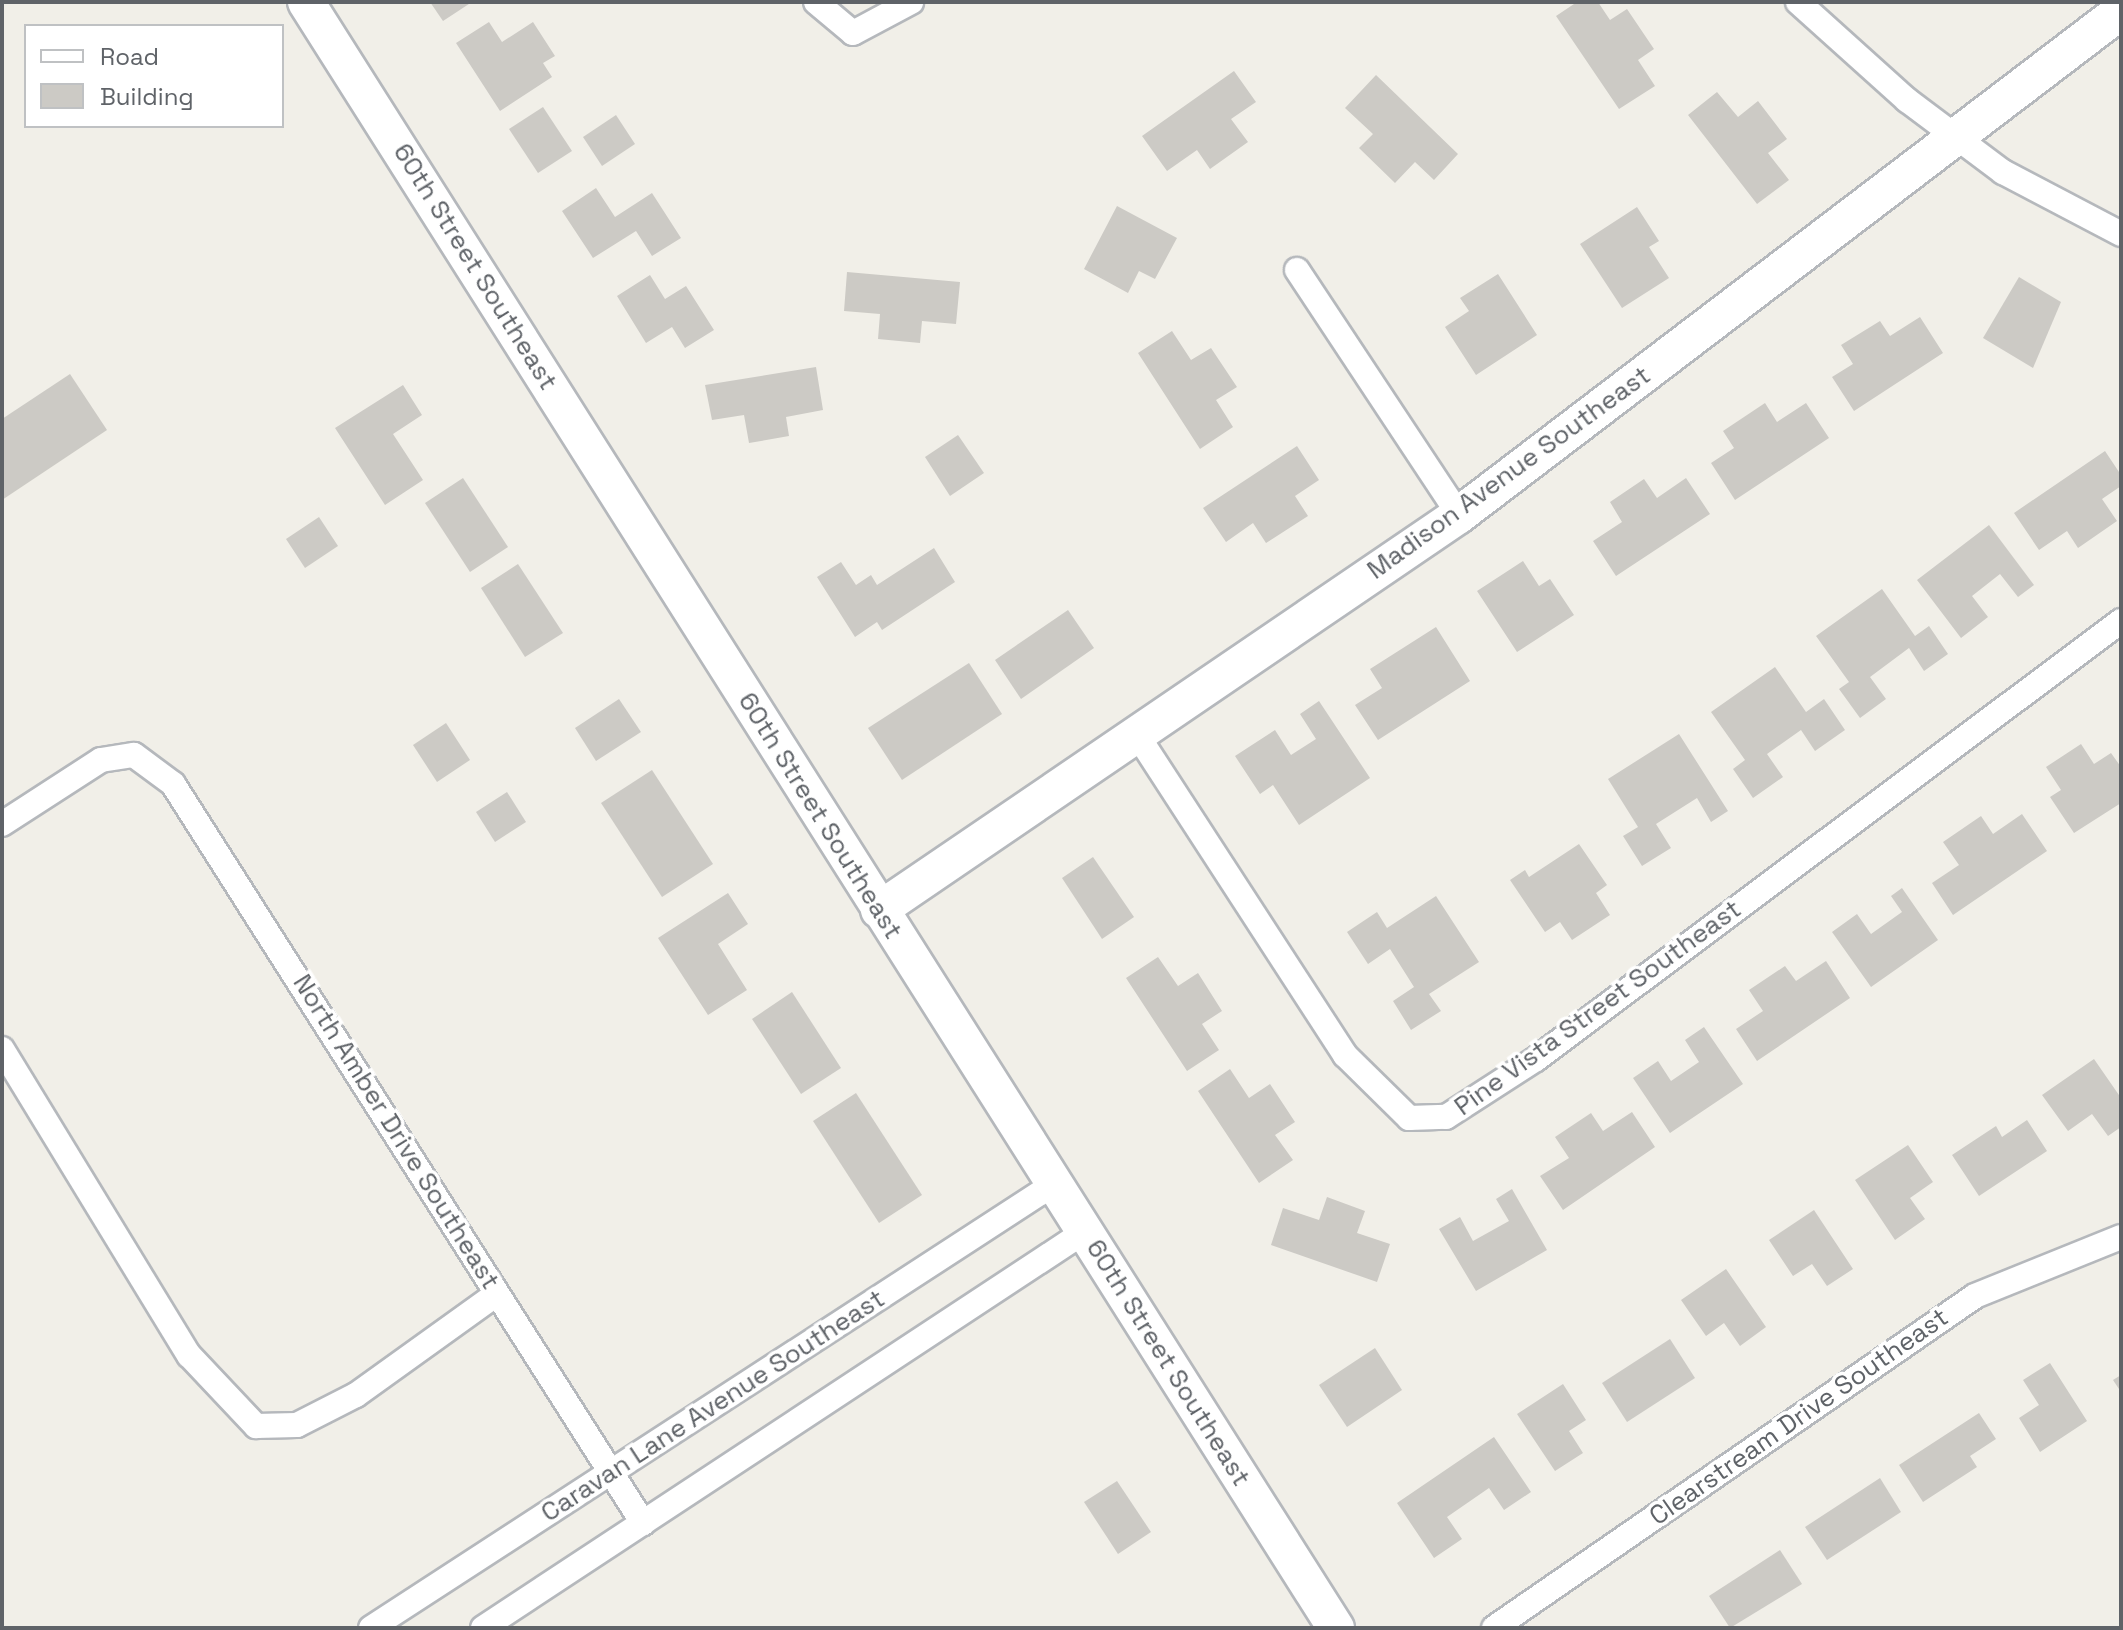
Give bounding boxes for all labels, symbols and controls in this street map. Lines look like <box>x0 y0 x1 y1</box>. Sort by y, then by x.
legend <box>24 24 284 128</box>
text: Road <box>100 41 159 72</box>
text: Building <box>100 81 194 112</box>
street label: 60th Street Southeast <box>386 138 564 396</box>
street label: Madison Avenue Southeast <box>1361 360 1657 586</box>
street label: 60th Street Southeast <box>731 687 909 945</box>
street label: Pine Vista Street Southeast <box>1448 893 1748 1123</box>
street label: North Amber Drive Southeast <box>286 969 506 1295</box>
street label: 60th Street Southeast <box>1079 1234 1257 1492</box>
street label: Caravan Lane Avenue Southeast <box>535 1283 891 1529</box>
street label: Clearstream Drive Southeast <box>1644 1302 1954 1532</box>

